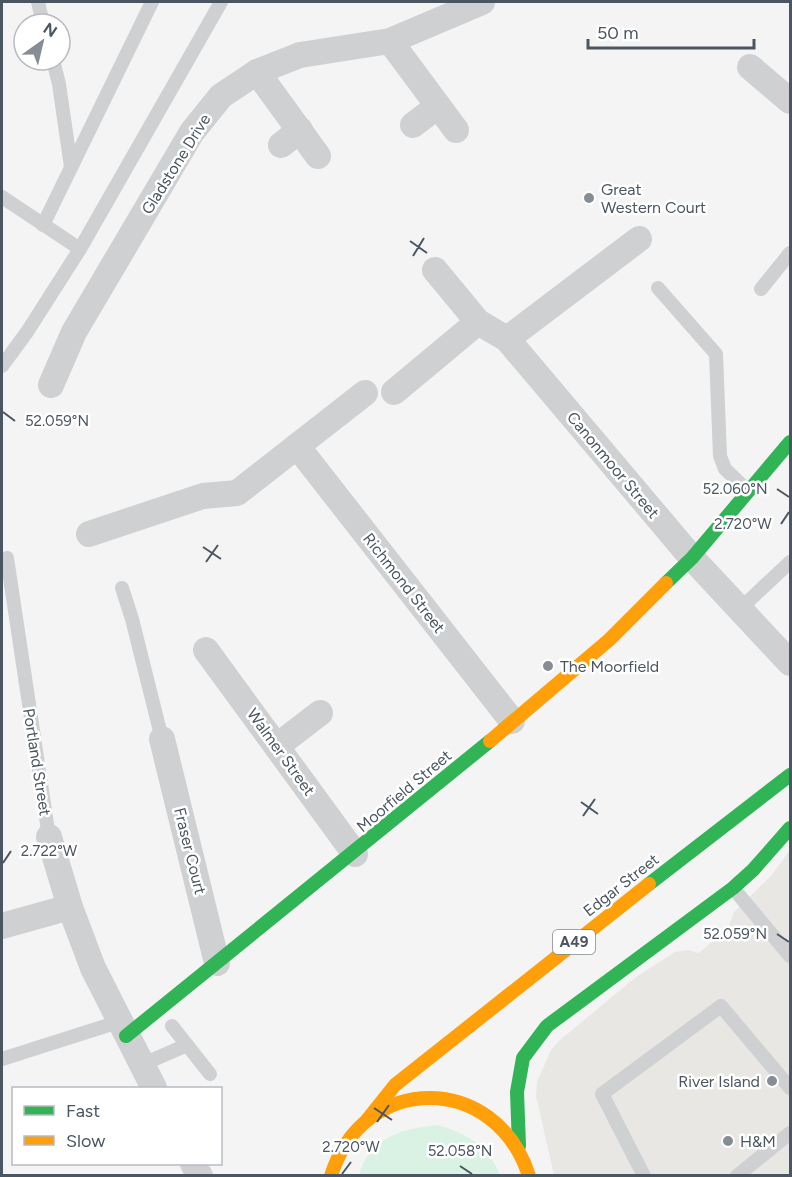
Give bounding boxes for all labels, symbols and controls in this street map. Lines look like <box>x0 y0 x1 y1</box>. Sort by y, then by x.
north arrow <box>12 12 72 72</box>
scale bar <box>588 12 754 50</box>
text: N <box>40 19 61 41</box>
text: 50 m <box>597 22 639 44</box>
street label: Gladstone Drive <box>138 110 215 218</box>
place label: Great Western Court <box>601 180 706 217</box>
marker: Great Western Court <box>582 191 596 205</box>
street label: Canonmoor Street <box>563 408 663 522</box>
text: 52.059°N <box>25 412 89 430</box>
text: 52.060°N <box>703 480 768 498</box>
text: 2.720°W <box>714 515 772 533</box>
street label: Richmond Street <box>359 529 449 637</box>
place label: The Moorfield <box>560 657 659 676</box>
marker: The Moorfield <box>541 659 555 673</box>
street label: Walmer Street <box>243 705 319 799</box>
street label: Portland Street <box>19 707 55 817</box>
street label: Moorfield Street <box>353 746 455 836</box>
street label: Fraser Court <box>170 806 210 896</box>
text: 2.722°W <box>21 842 78 860</box>
street label: Edgar Street <box>579 850 663 920</box>
text: 52.059°N <box>703 925 767 943</box>
road number: A49 <box>553 930 595 954</box>
place label: River Island <box>678 1072 760 1091</box>
marker: River Island <box>765 1074 779 1088</box>
legend <box>12 1087 222 1165</box>
text: Fast <box>66 1100 100 1122</box>
text: Slow <box>66 1130 105 1152</box>
place label: H&M <box>740 1132 776 1151</box>
marker: H&M <box>721 1134 735 1148</box>
text: 2.720°W <box>322 1138 380 1156</box>
text: 52.058°N <box>428 1142 492 1160</box>

